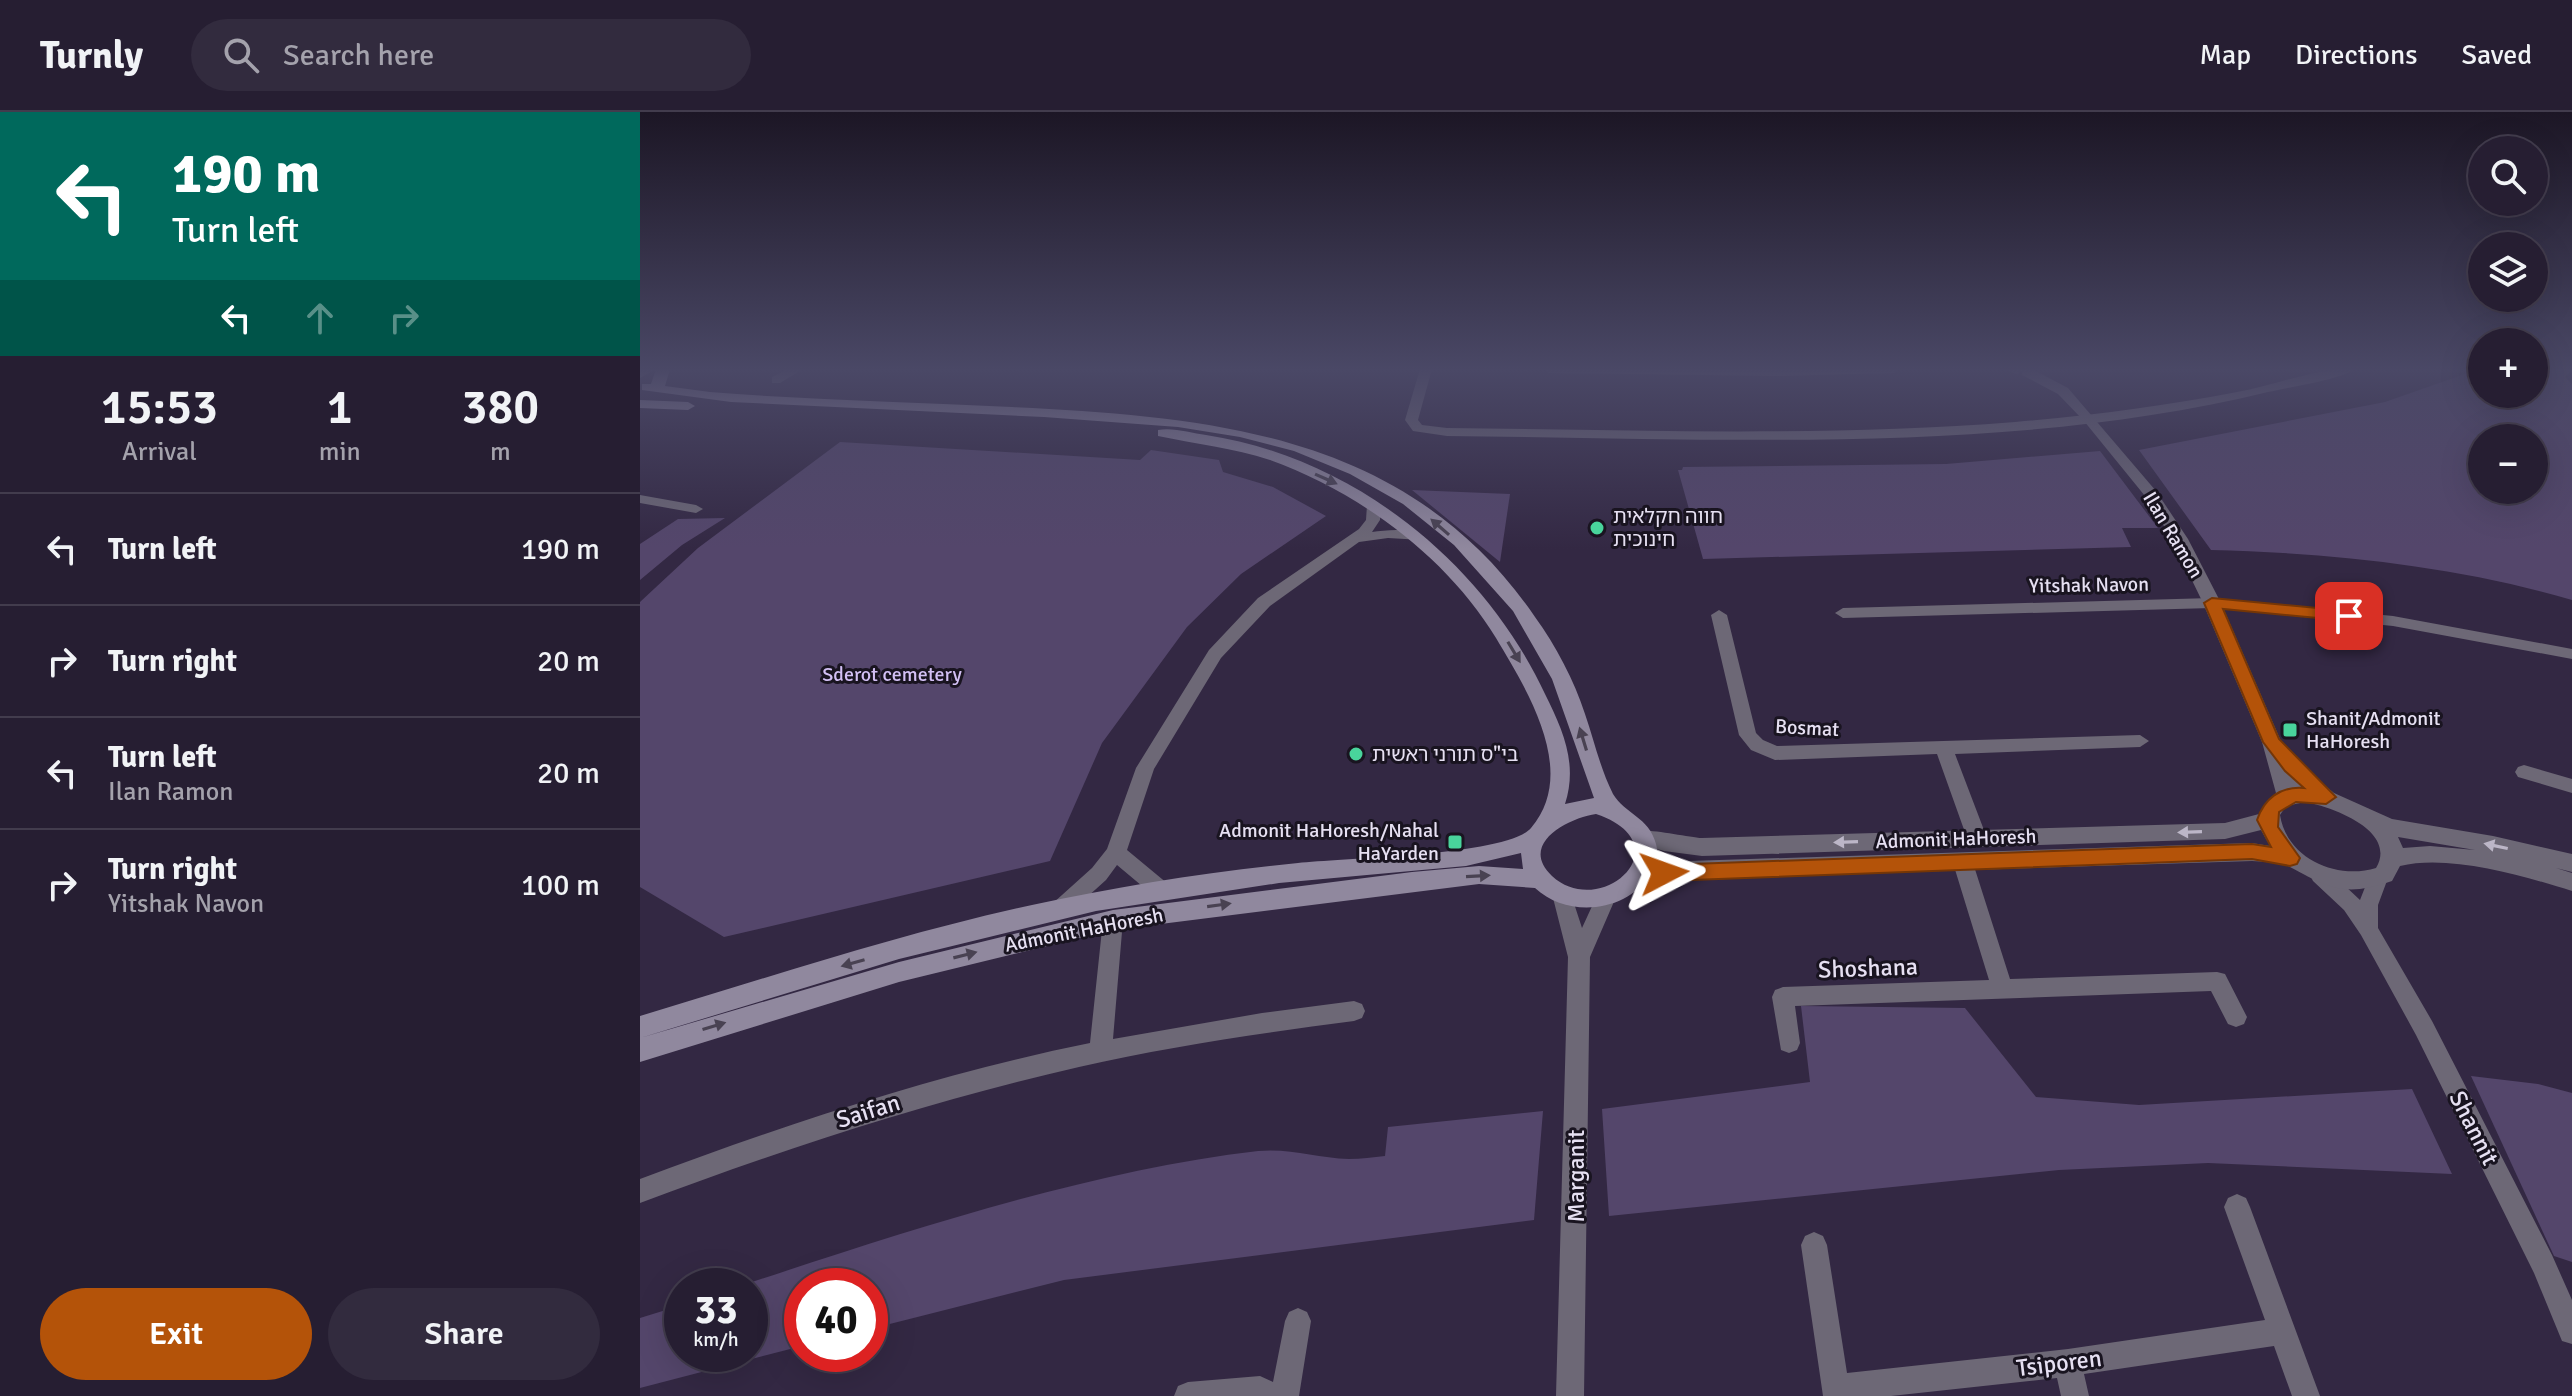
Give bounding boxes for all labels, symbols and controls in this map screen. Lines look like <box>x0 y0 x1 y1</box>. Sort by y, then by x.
search box <box>191 19 751 91</box>
text: Turnly <box>40 32 143 79</box>
icon: search <box>219 33 263 77</box>
text: Search here <box>283 37 434 74</box>
text: Map <box>2199 38 2251 72</box>
text: Directions <box>2295 38 2417 72</box>
text: Saved <box>2461 38 2532 72</box>
map controls <box>2468 136 2548 504</box>
button: search <box>2468 136 2548 216</box>
text: 190 m <box>172 139 320 208</box>
icon: left <box>40 144 144 248</box>
text: Turn left <box>172 208 299 253</box>
button: layers <box>2468 232 2548 312</box>
icon: left <box>214 296 258 340</box>
icon: ahead <box>298 296 342 340</box>
icon: right <box>382 296 426 340</box>
button: + <box>2468 328 2548 408</box>
text: 15:53 <box>101 378 218 437</box>
text: 1 <box>327 378 353 437</box>
text: 380 <box>461 378 539 437</box>
button: − <box>2468 424 2548 504</box>
text: Arrival <box>122 436 197 468</box>
text: min <box>319 436 361 468</box>
text: m <box>490 436 511 468</box>
one-way arrow <box>1314 472 1338 485</box>
street label: Ilan Ramon <box>2137 487 2209 583</box>
place label: חווה חקלאית חינוכית <box>1613 504 1723 552</box>
one-way arrow <box>1430 519 1449 537</box>
marker: חווה חקלאית חינוכית <box>1588 519 1606 537</box>
icon: left <box>40 527 84 571</box>
text: Turn left <box>108 531 217 568</box>
text: 190 m <box>521 531 600 568</box>
street label: Yitshak Navon <box>2029 571 2149 599</box>
pin <box>2315 582 2383 650</box>
icon: arrive <box>2327 594 2371 638</box>
icon: right <box>40 639 84 683</box>
one-way arrow <box>1507 641 1521 663</box>
text: Turn right <box>108 643 237 680</box>
text: 20 m <box>537 643 600 680</box>
park label: Sderot cemetery <box>822 662 962 687</box>
place label: Shanit/Admonit HaHoresh <box>2306 706 2441 754</box>
street label: Bosmat <box>1774 714 1840 742</box>
marker: Shanit/Admonit HaHoresh <box>2281 721 2299 739</box>
one-way arrow <box>1576 726 1589 750</box>
text: Turn left <box>108 739 217 776</box>
place label: בי"ס תורני ראשית <box>1372 742 1518 767</box>
marker: בי"ס תורני ראשית <box>1347 745 1365 763</box>
icon: left <box>40 751 84 795</box>
text: 20 m <box>537 755 600 792</box>
text: Ilan Ramon <box>108 776 233 808</box>
place label: Admonit HaHoresh/Nahal HaYarden <box>1219 818 1439 866</box>
street label: Admonit HaHoresh <box>1875 824 2037 854</box>
one-way arrow <box>2177 825 2202 838</box>
position arrow <box>1622 831 1706 915</box>
marker: Admonit HaHoresh/Nahal HaYarden <box>1446 833 1464 851</box>
one-way arrow <box>1833 836 1858 848</box>
one-way arrow <box>2483 839 2508 852</box>
text: Turn right <box>108 851 237 888</box>
icon: right <box>40 863 84 907</box>
text: 100 m <box>521 867 600 904</box>
one-way arrow <box>1466 869 1491 882</box>
text: Yitshak Navon <box>108 888 264 920</box>
one-way arrow <box>1207 898 1232 911</box>
street label: Admonit HaHoresh <box>1003 902 1165 958</box>
one-way arrow <box>952 949 977 961</box>
street label: Shoshana <box>1818 951 1918 985</box>
one-way arrow <box>841 957 865 970</box>
one-way arrow <box>703 1020 727 1032</box>
street label: Shannit <box>2443 1086 2505 1170</box>
street label: Saifan <box>832 1087 904 1135</box>
street label: Marganit <box>1561 1130 1591 1222</box>
speed limit sign: 40 <box>784 1268 888 1372</box>
text: 33 <box>694 1285 738 1335</box>
button: Exit <box>40 1288 312 1380</box>
button: Share <box>328 1288 600 1380</box>
text: km/h <box>693 1327 739 1352</box>
street label: Tsiporen <box>2015 1343 2103 1383</box>

